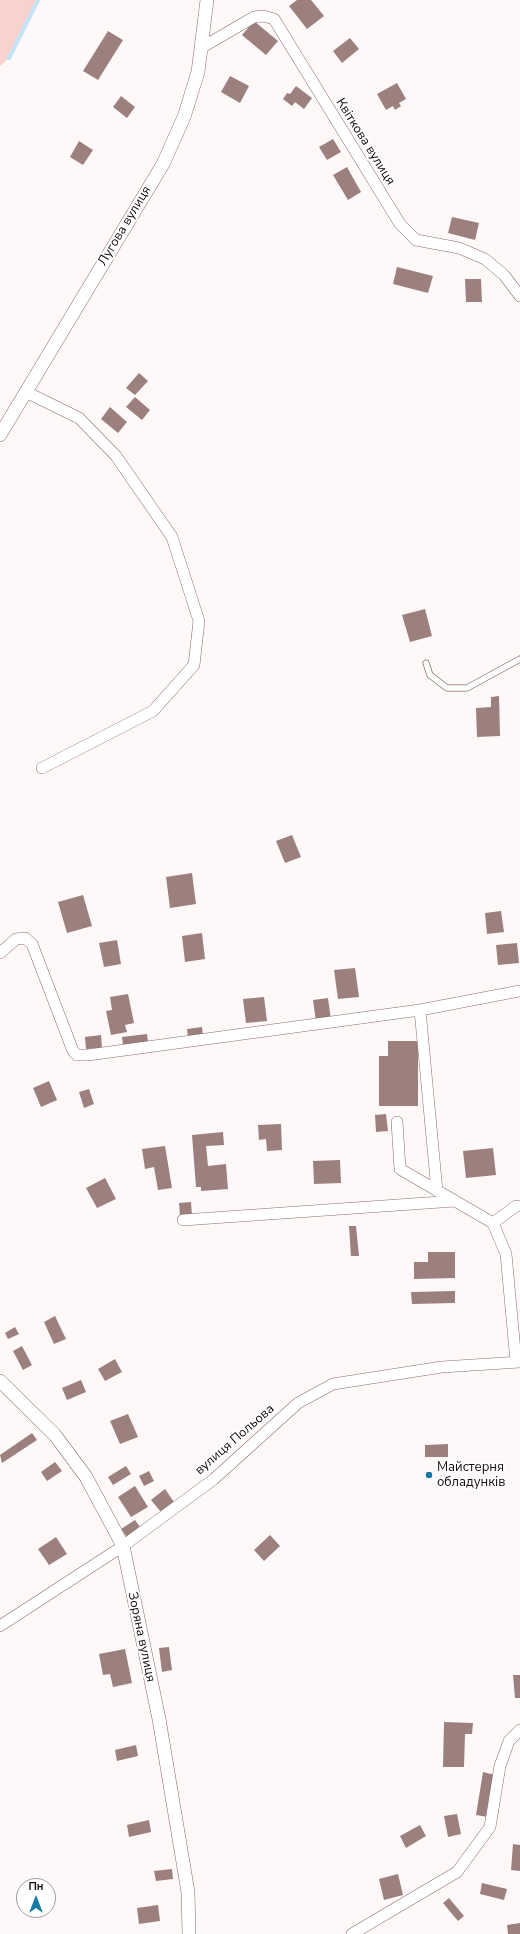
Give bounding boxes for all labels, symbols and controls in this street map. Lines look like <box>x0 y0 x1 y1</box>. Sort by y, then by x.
street label: Квіткова вулиця <box>332 96 398 188</box>
street label: Лугова вулиця <box>95 183 155 269</box>
street label: вулиця Польова <box>192 1401 278 1479</box>
place label: Майстерня обладунків <box>437 1460 505 1491</box>
marker: Майстерня обладунків <box>424 1470 434 1480</box>
street label: Зоряна вулиця <box>124 1591 158 1683</box>
north arrow <box>16 1878 56 1918</box>
text: Пн <box>28 1879 44 1894</box>

